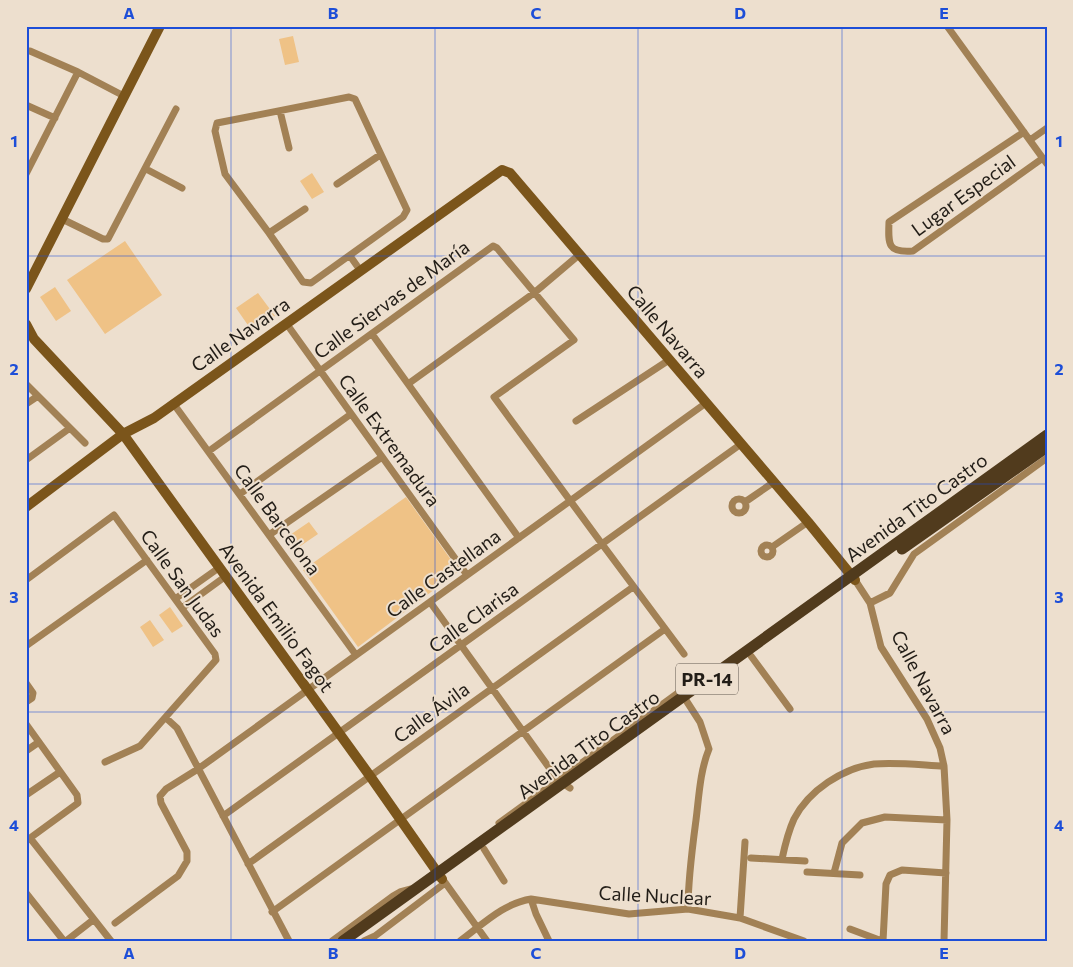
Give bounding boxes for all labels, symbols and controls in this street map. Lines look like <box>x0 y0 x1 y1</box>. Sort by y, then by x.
text: A <box>123 3 135 22</box>
text: B <box>328 3 339 22</box>
text: C <box>531 3 542 22</box>
text: D <box>734 3 746 22</box>
text: E <box>939 3 949 22</box>
text: 1 <box>10 131 18 150</box>
text: 1 <box>1055 131 1063 150</box>
street label: Lugar Especial <box>906 150 1020 240</box>
street label: Calle Siervas de María <box>309 235 473 363</box>
street label: Calle Navarra <box>622 280 714 382</box>
street label: Calle Navarra <box>186 292 294 376</box>
text: 2 <box>9 359 19 378</box>
text: 2 <box>1054 359 1064 378</box>
street label: Calle Extremadura <box>334 369 446 511</box>
street label: Avenida Tito Castro <box>841 448 991 566</box>
street label: Calle Barcelona <box>230 459 326 579</box>
street label: Calle Castellana <box>381 524 505 622</box>
street label: Calle San Judas <box>136 525 230 641</box>
street label: Avenida Emilio Fagot <box>215 538 339 696</box>
street label: Calle Clarisa <box>424 577 522 657</box>
text: 3 <box>9 587 19 606</box>
text: 3 <box>1054 587 1064 606</box>
street label: Calle Navarra <box>887 626 961 738</box>
road number: PR-14 <box>676 664 738 694</box>
street label: Calle Ávila <box>389 677 473 747</box>
street label: Avenida Tito Castro <box>513 685 663 803</box>
text: 4 <box>9 815 19 834</box>
text: 4 <box>1054 815 1064 834</box>
street label: Calle Nuclear <box>598 881 712 909</box>
text: A <box>123 943 135 962</box>
text: B <box>328 943 339 962</box>
text: C <box>531 943 542 962</box>
text: D <box>734 943 746 962</box>
text: E <box>939 943 949 962</box>

